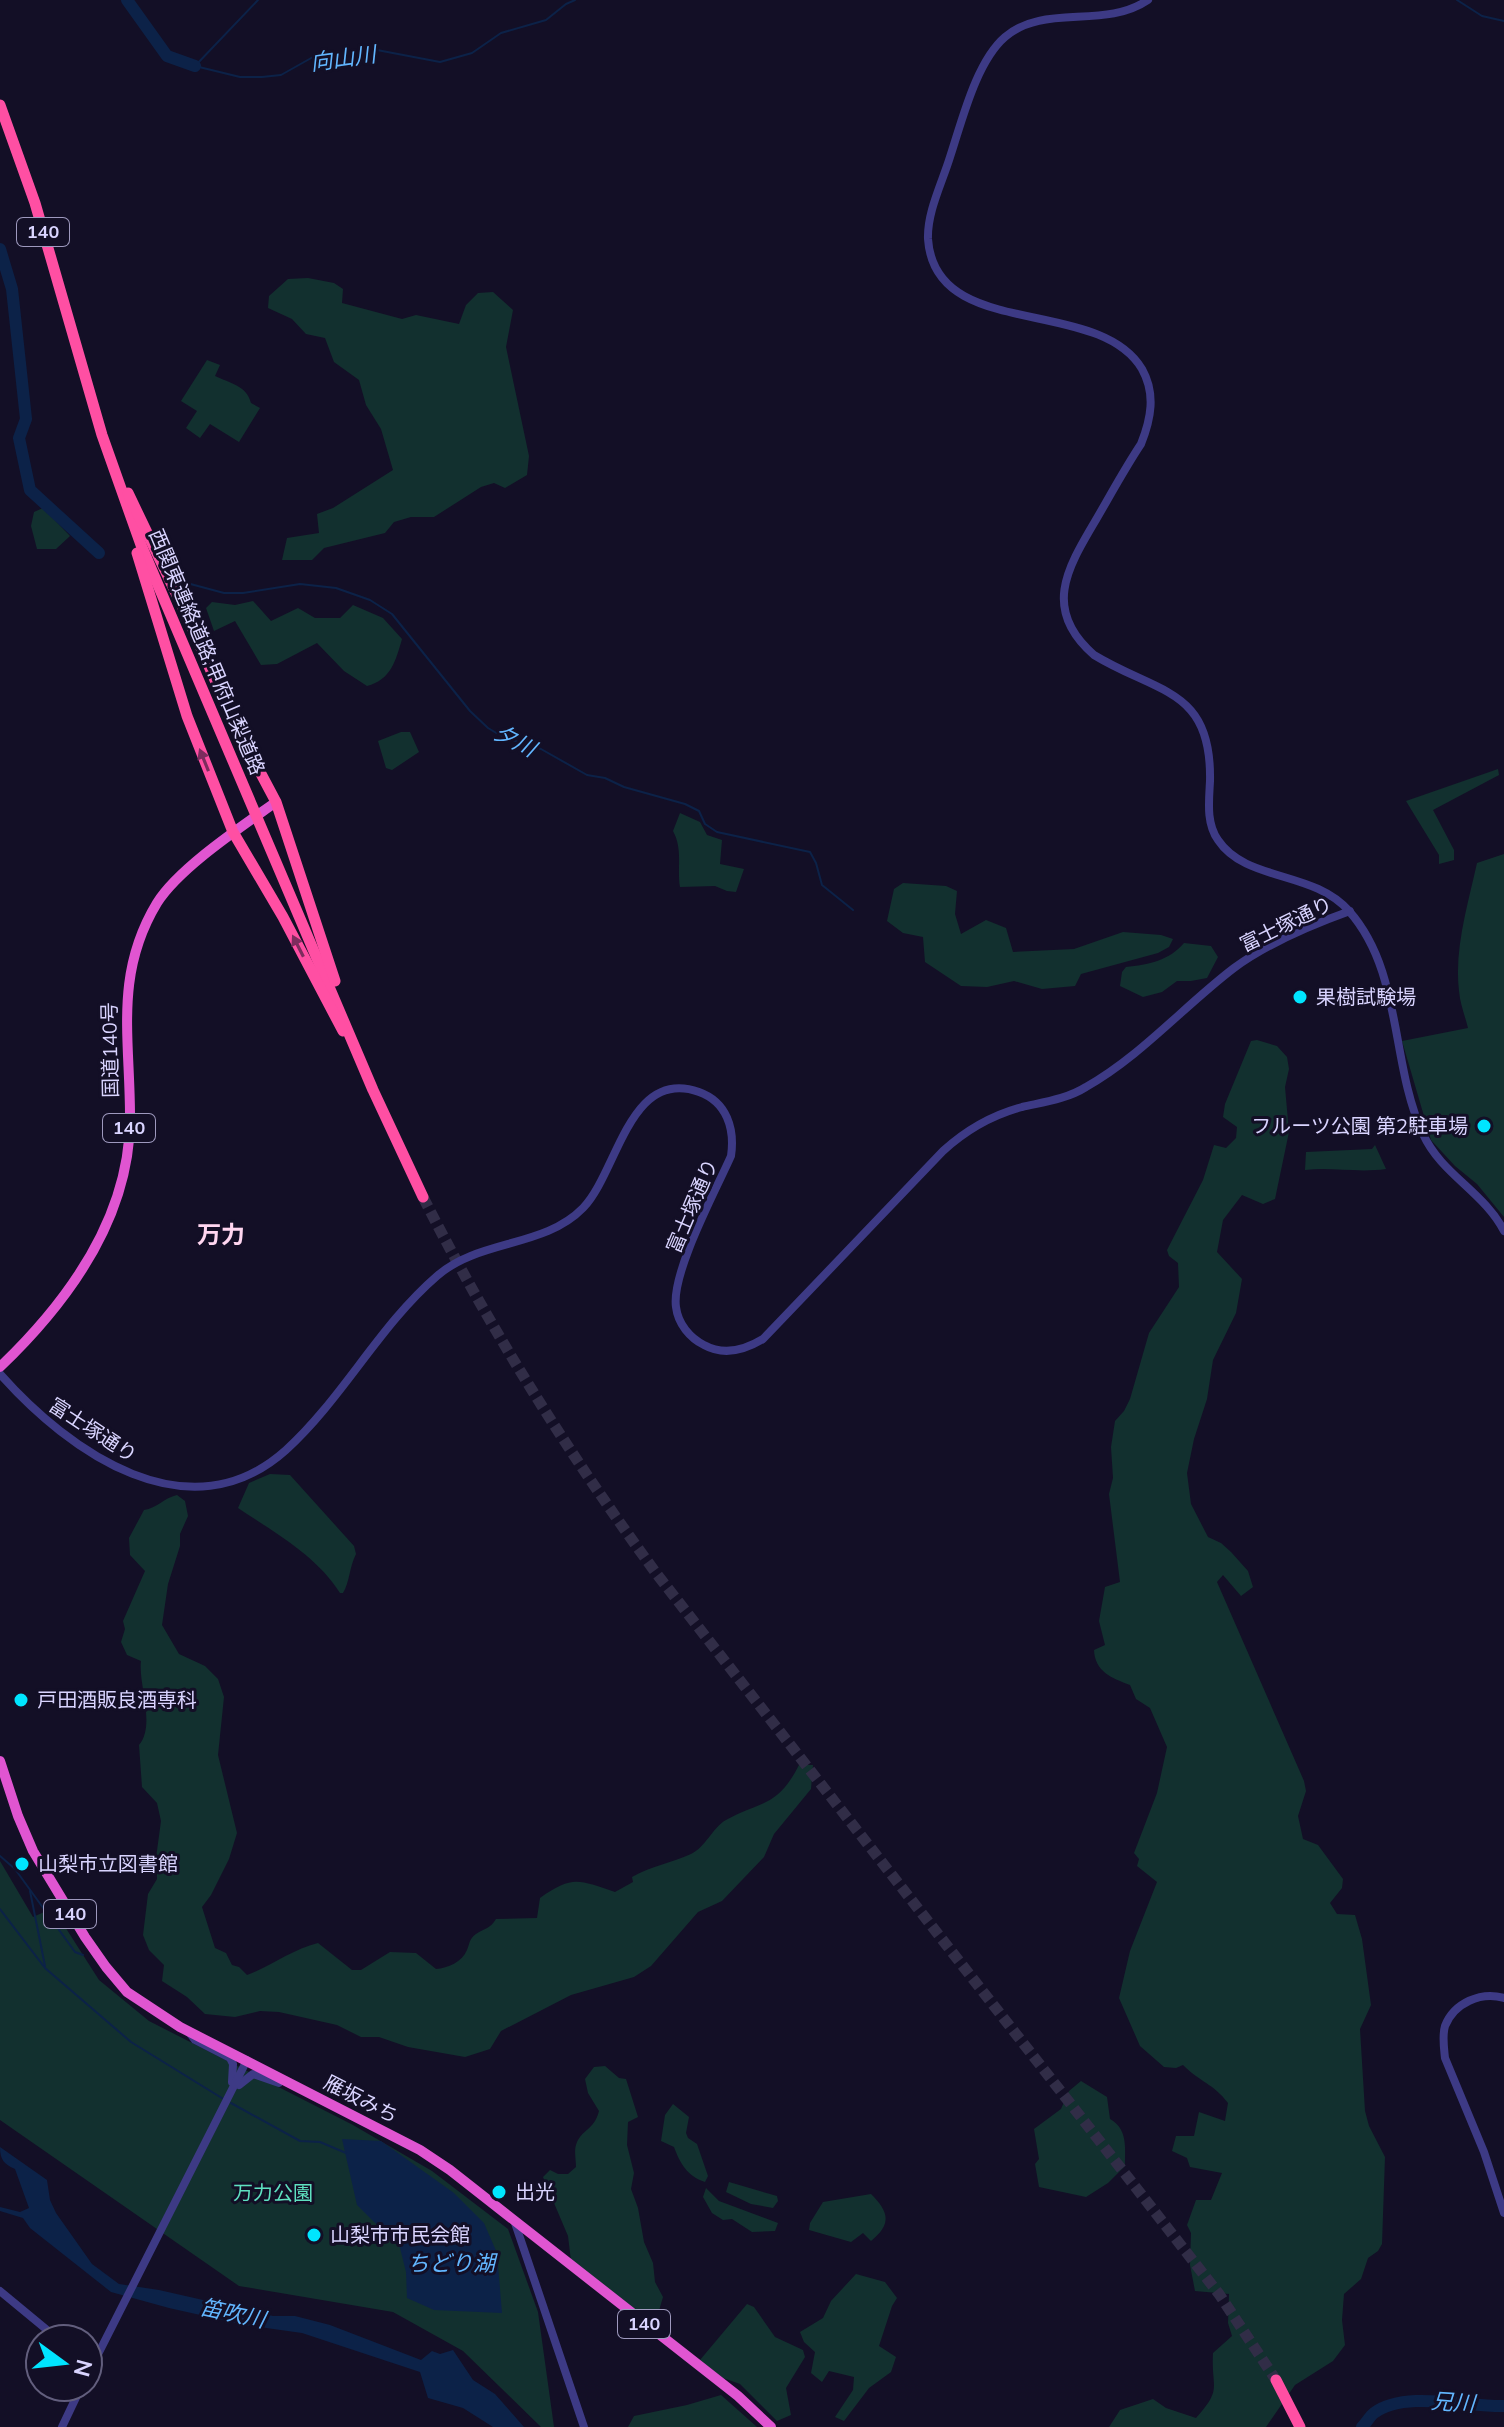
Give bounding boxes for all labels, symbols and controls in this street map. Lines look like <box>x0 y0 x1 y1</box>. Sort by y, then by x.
water label: 向山川 <box>308 39 380 76</box>
road number: 140 <box>17 218 69 246</box>
street label: 西関東連絡道路;甲府山梨道路 <box>144 525 271 778</box>
water label: 夕川 <box>489 718 543 763</box>
one-way arrow <box>198 748 211 772</box>
street label: 富士塚通り <box>1235 890 1336 957</box>
one-way arrow <box>292 935 306 957</box>
place label: 果樹試験場 <box>1316 984 1416 1009</box>
marker: 果樹試験場 <box>1291 988 1309 1006</box>
street label: 国道140号 <box>96 1002 123 1098</box>
place label: フルーツ公園 第2駐車場 <box>1251 1113 1468 1138</box>
road number: 140 <box>103 1114 155 1142</box>
marker: フルーツ公園 第2駐車場 <box>1475 1117 1493 1135</box>
street label: 富士塚通り <box>660 1155 723 1257</box>
district label: 万力 <box>197 1219 245 1249</box>
street label: 富士塚通り <box>45 1392 142 1467</box>
place label: 戸田酒販良酒専科 <box>37 1687 197 1712</box>
marker: 戸田酒販良酒専科 <box>12 1691 30 1709</box>
place label: 山梨市立図書館 <box>38 1851 178 1876</box>
marker: 山梨市立図書館 <box>13 1855 31 1873</box>
road number: 140 <box>44 1900 96 1928</box>
street label: 雁坂みち <box>320 2069 403 2128</box>
place label: 出光 <box>515 2179 555 2204</box>
park label: 万力公園 <box>233 2180 313 2205</box>
marker: 出光 <box>490 2183 508 2201</box>
place label: 山梨市市民会館 <box>330 2222 470 2247</box>
marker: 山梨市市民会館 <box>305 2226 323 2244</box>
water label: ちどり湖 <box>407 2249 498 2277</box>
water label: 笛吹川 <box>198 2292 270 2334</box>
road number: 140 <box>618 2310 670 2338</box>
north arrow <box>24 2323 104 2403</box>
text: N <box>68 2357 99 2380</box>
water label: 兄川 <box>1430 2386 1478 2418</box>

